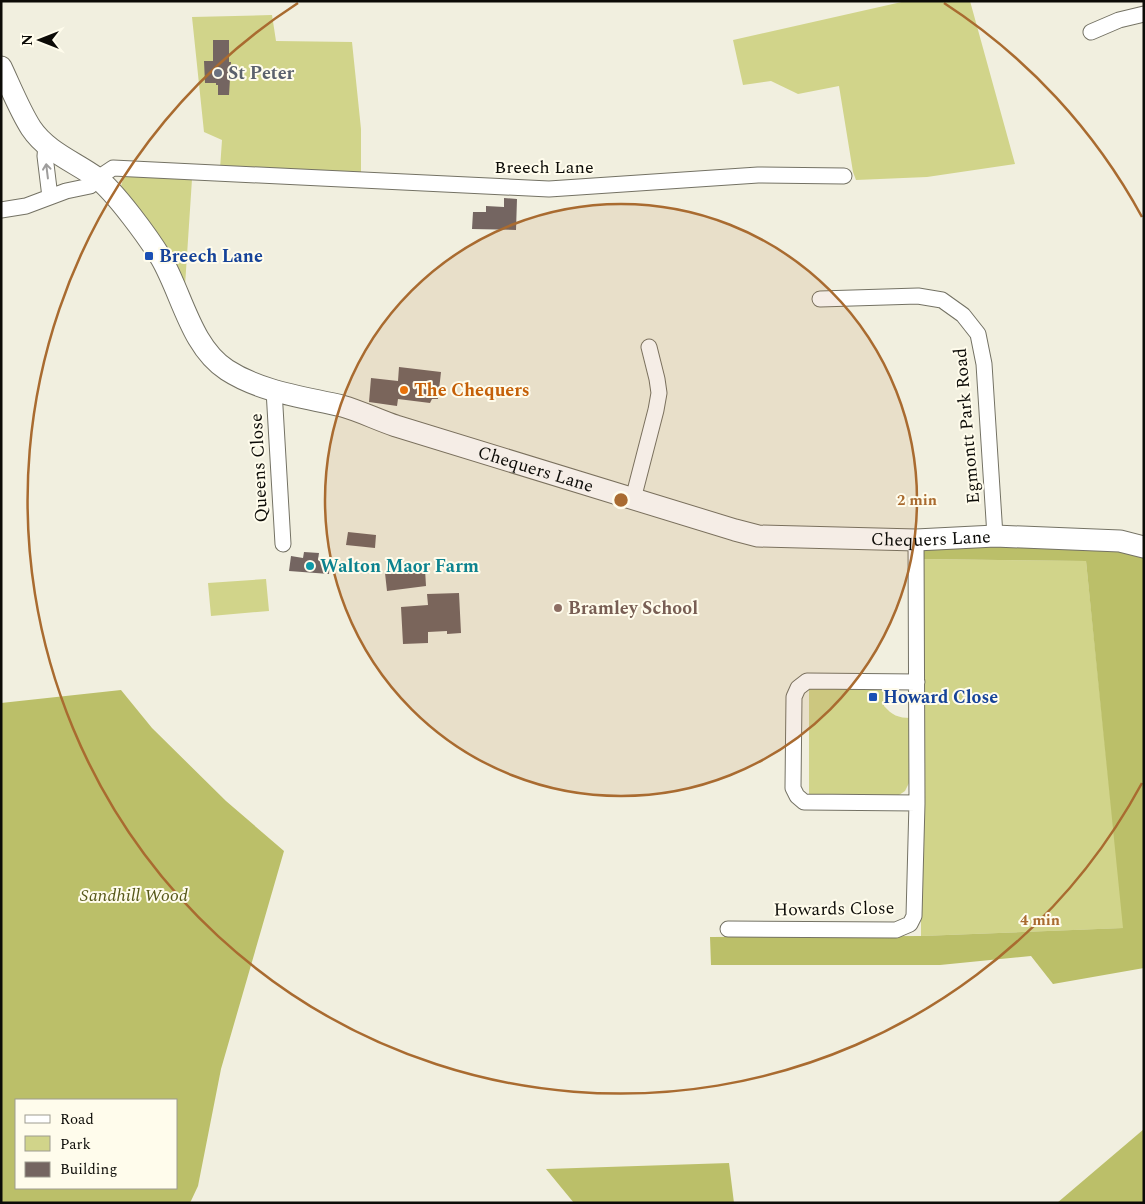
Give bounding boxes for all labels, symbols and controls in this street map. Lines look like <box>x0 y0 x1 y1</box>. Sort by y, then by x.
north arrow <box>15 15 65 65</box>
text: N <box>17 34 38 46</box>
place label: St Peter <box>228 60 295 87</box>
marker: St Peter <box>212 67 224 79</box>
street label: Breech Lane <box>494 154 594 181</box>
one-way arrow <box>42 163 52 179</box>
place label: Breech Lane <box>159 243 263 270</box>
marker: Breech Lane <box>143 250 155 262</box>
street label: Egmontt Park Road <box>947 347 987 505</box>
place label: The Chequers <box>414 377 530 404</box>
marker: The Chequers <box>398 384 410 396</box>
street label: Queens Close <box>243 413 275 523</box>
street label: Chequers Lane <box>475 438 597 499</box>
text: 2 min <box>897 489 937 512</box>
centre of rings <box>612 491 630 509</box>
street label: Chequers Lane <box>871 523 991 554</box>
place label: Walton Maor Farm <box>320 553 479 580</box>
marker: Walton Maor Farm <box>304 560 316 572</box>
place label: Bramley School <box>568 595 698 622</box>
marker: Bramley School <box>552 602 564 614</box>
place label: Howard Close <box>883 684 998 711</box>
marker: Howard Close <box>867 691 879 703</box>
park label: Sandhill Wood <box>80 882 188 909</box>
street label: Howards Close <box>773 894 895 924</box>
text: 4 min <box>1020 909 1060 932</box>
legend <box>15 1099 178 1189</box>
text: Road <box>60 1108 94 1131</box>
text: Park <box>60 1133 91 1156</box>
text: Building <box>60 1158 117 1181</box>

